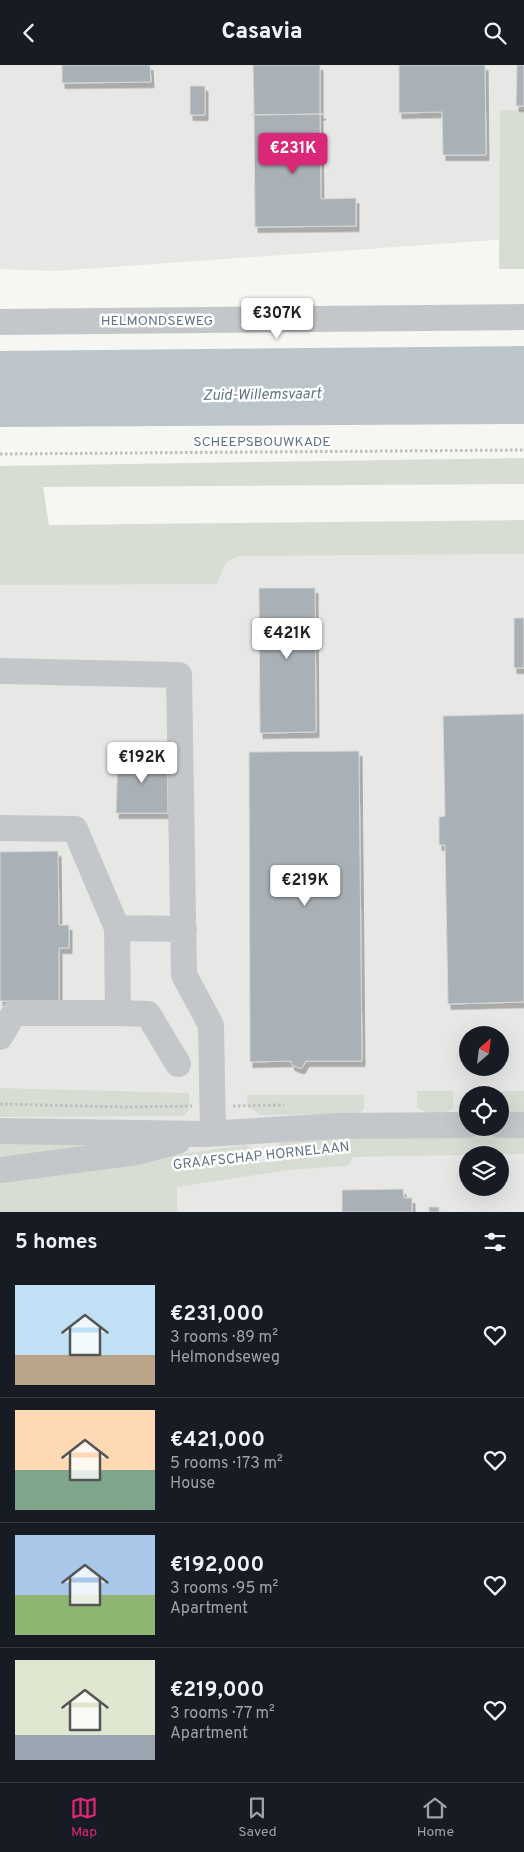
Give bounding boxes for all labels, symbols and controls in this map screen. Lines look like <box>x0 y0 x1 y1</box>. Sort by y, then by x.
icon: back <box>15 19 43 47</box>
text: Casavia <box>221 19 303 46</box>
icon: search <box>481 19 509 47</box>
pin: €231K <box>258 133 328 175</box>
text: €231K <box>269 139 317 159</box>
pin: €307K <box>242 297 312 340</box>
text: €307K <box>252 304 302 324</box>
street label: HELMONDSEWEG <box>101 313 213 330</box>
water label: Zuid-Willemsvaart <box>203 385 322 406</box>
street label: SCHEEPSBOUWKADE <box>193 434 331 451</box>
pin: €421K <box>252 617 322 660</box>
text: €421K <box>263 624 311 644</box>
pin: €192K <box>107 741 177 784</box>
text: €192K <box>118 748 166 768</box>
pin: €219K <box>270 865 340 907</box>
text: €219K <box>281 871 329 891</box>
north arrow <box>459 1026 509 1076</box>
map controls <box>459 1026 509 1196</box>
button: locate <box>459 1086 509 1136</box>
street label: GRAAFSCHAP HORNELAAN <box>172 1139 350 1174</box>
button: layers <box>459 1146 509 1196</box>
icon: filters <box>481 1228 509 1256</box>
text: 5 homes <box>15 1229 98 1256</box>
text: €231,000 <box>170 1301 264 1328</box>
icon: home <box>55 1305 115 1365</box>
icon: heart <box>481 1321 509 1349</box>
text: 3 rooms · 89 m² <box>170 1328 278 1348</box>
text: Helmondseweg <box>170 1348 280 1368</box>
text: €421,000 <box>170 1427 265 1454</box>
icon: home <box>55 1430 115 1490</box>
icon: heart <box>481 1446 509 1474</box>
text: 5 rooms · 173 m² <box>170 1454 283 1474</box>
text: House <box>170 1474 215 1494</box>
text: €192,000 <box>170 1552 264 1579</box>
icon: home <box>55 1555 115 1615</box>
icon: heart <box>481 1571 509 1599</box>
text: 3 rooms · 95 m² <box>170 1579 278 1599</box>
text: Apartment <box>170 1599 248 1619</box>
text: €219,000 <box>170 1677 264 1704</box>
icon: home <box>55 1680 115 1740</box>
icon: heart <box>481 1696 509 1724</box>
text: 3 rooms · 77 m² <box>170 1704 275 1724</box>
text: Apartment <box>170 1724 248 1744</box>
tab: Map <box>70 1794 98 1841</box>
tab: Saved <box>238 1794 277 1841</box>
tab: Home <box>417 1794 454 1841</box>

